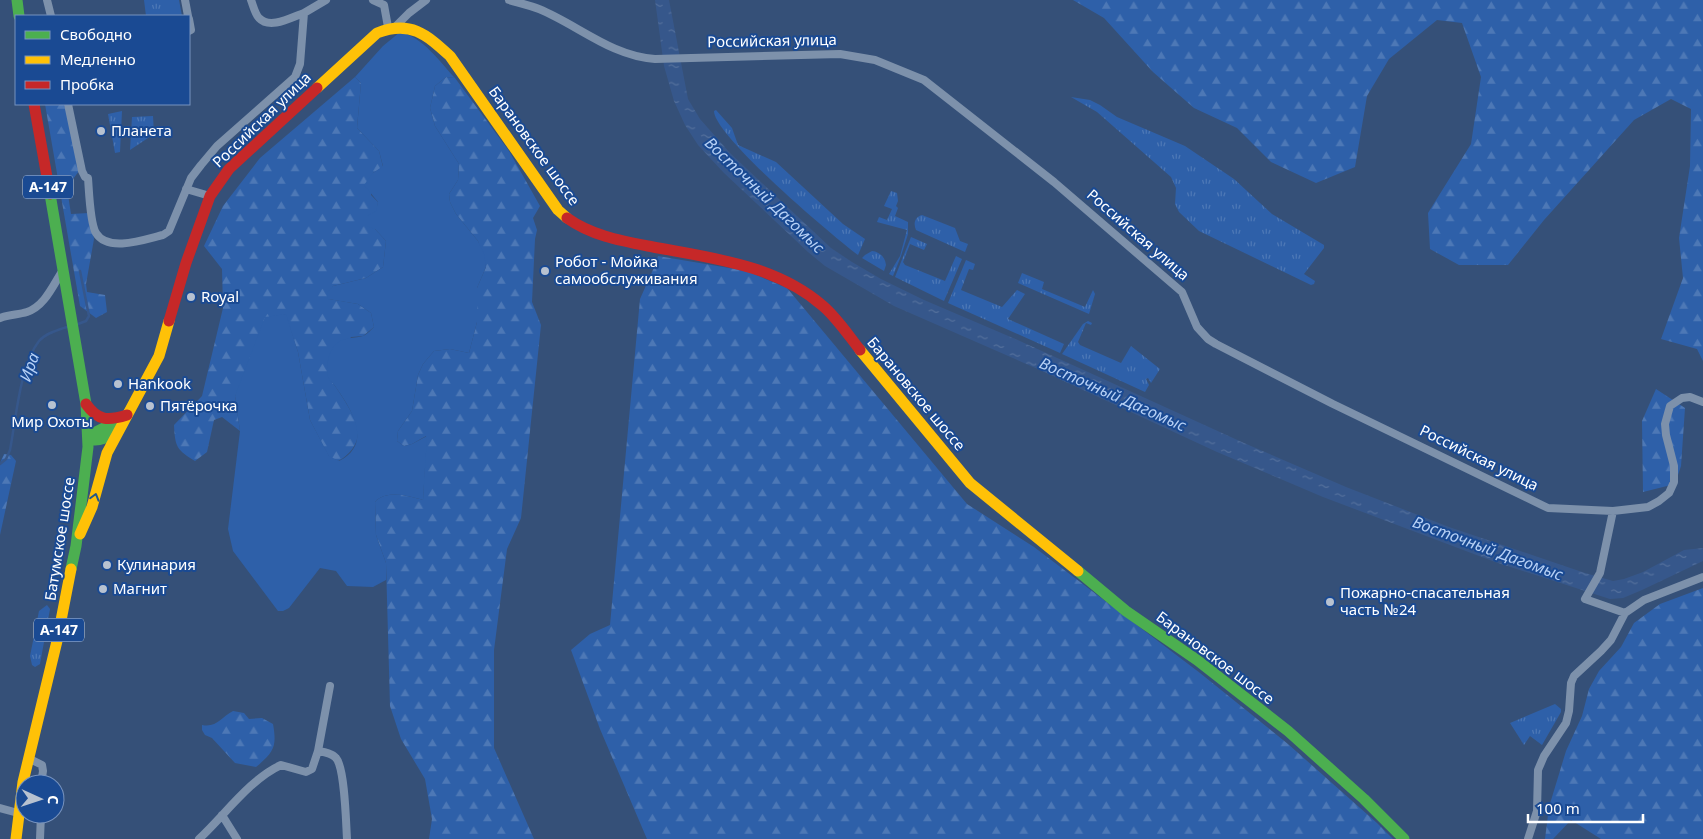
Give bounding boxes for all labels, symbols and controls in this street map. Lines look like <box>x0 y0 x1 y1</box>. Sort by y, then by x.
legend <box>15 15 190 105</box>
text: Свободно <box>60 24 132 44</box>
street label: Российская улица <box>707 29 837 51</box>
text: Медленно <box>60 49 136 69</box>
street label: Российская улица <box>208 67 315 171</box>
text: Пробка <box>60 74 114 94</box>
street label: Барановское шоссе <box>485 82 585 209</box>
place label: Планета <box>111 120 172 140</box>
marker: Планета <box>95 125 107 137</box>
water label: Восточный Дагомыс <box>700 132 830 258</box>
road number: А-147 <box>23 176 73 198</box>
street label: Российская улица <box>1083 184 1194 284</box>
place label: Робот - Мойка самообслуживания <box>555 251 698 288</box>
marker: Робот - Мойка самообслуживания <box>539 265 551 277</box>
place label: Royal <box>201 286 239 306</box>
marker: Royal <box>185 291 197 303</box>
street label: Барановское шоссе <box>863 332 970 454</box>
water label: Ира <box>14 350 44 384</box>
water label: Восточный Дагомыс <box>1036 352 1190 437</box>
place label: Hankook <box>128 373 191 393</box>
marker: Hankook <box>112 378 124 390</box>
place label: Пятёрочка <box>160 395 237 415</box>
marker: Мир Охоты <box>46 399 58 411</box>
marker: Пятёрочка <box>144 400 156 412</box>
place label: Мир Охоты <box>11 411 93 431</box>
street label: Российская улица <box>1417 420 1542 494</box>
street label: Батумское шоссе <box>39 476 79 602</box>
one-way arrow <box>89 493 99 502</box>
water label: Восточный Дагомыс <box>1410 511 1567 586</box>
place label: Кулинария <box>117 554 196 574</box>
marker: Кулинария <box>101 559 113 571</box>
place label: Магнит <box>113 578 167 598</box>
place label: Пожарно-спасательная часть №24 <box>1340 582 1510 619</box>
marker: Магнит <box>97 583 109 595</box>
marker: Пожарно-спасательная часть №24 <box>1324 596 1336 608</box>
street label: Барановское шоссе <box>1153 606 1279 708</box>
road number: А-147 <box>34 618 84 642</box>
north arrow <box>15 774 65 824</box>
scale bar <box>1528 792 1643 824</box>
text: С <box>44 795 63 805</box>
text: 100 m <box>1536 798 1580 818</box>

